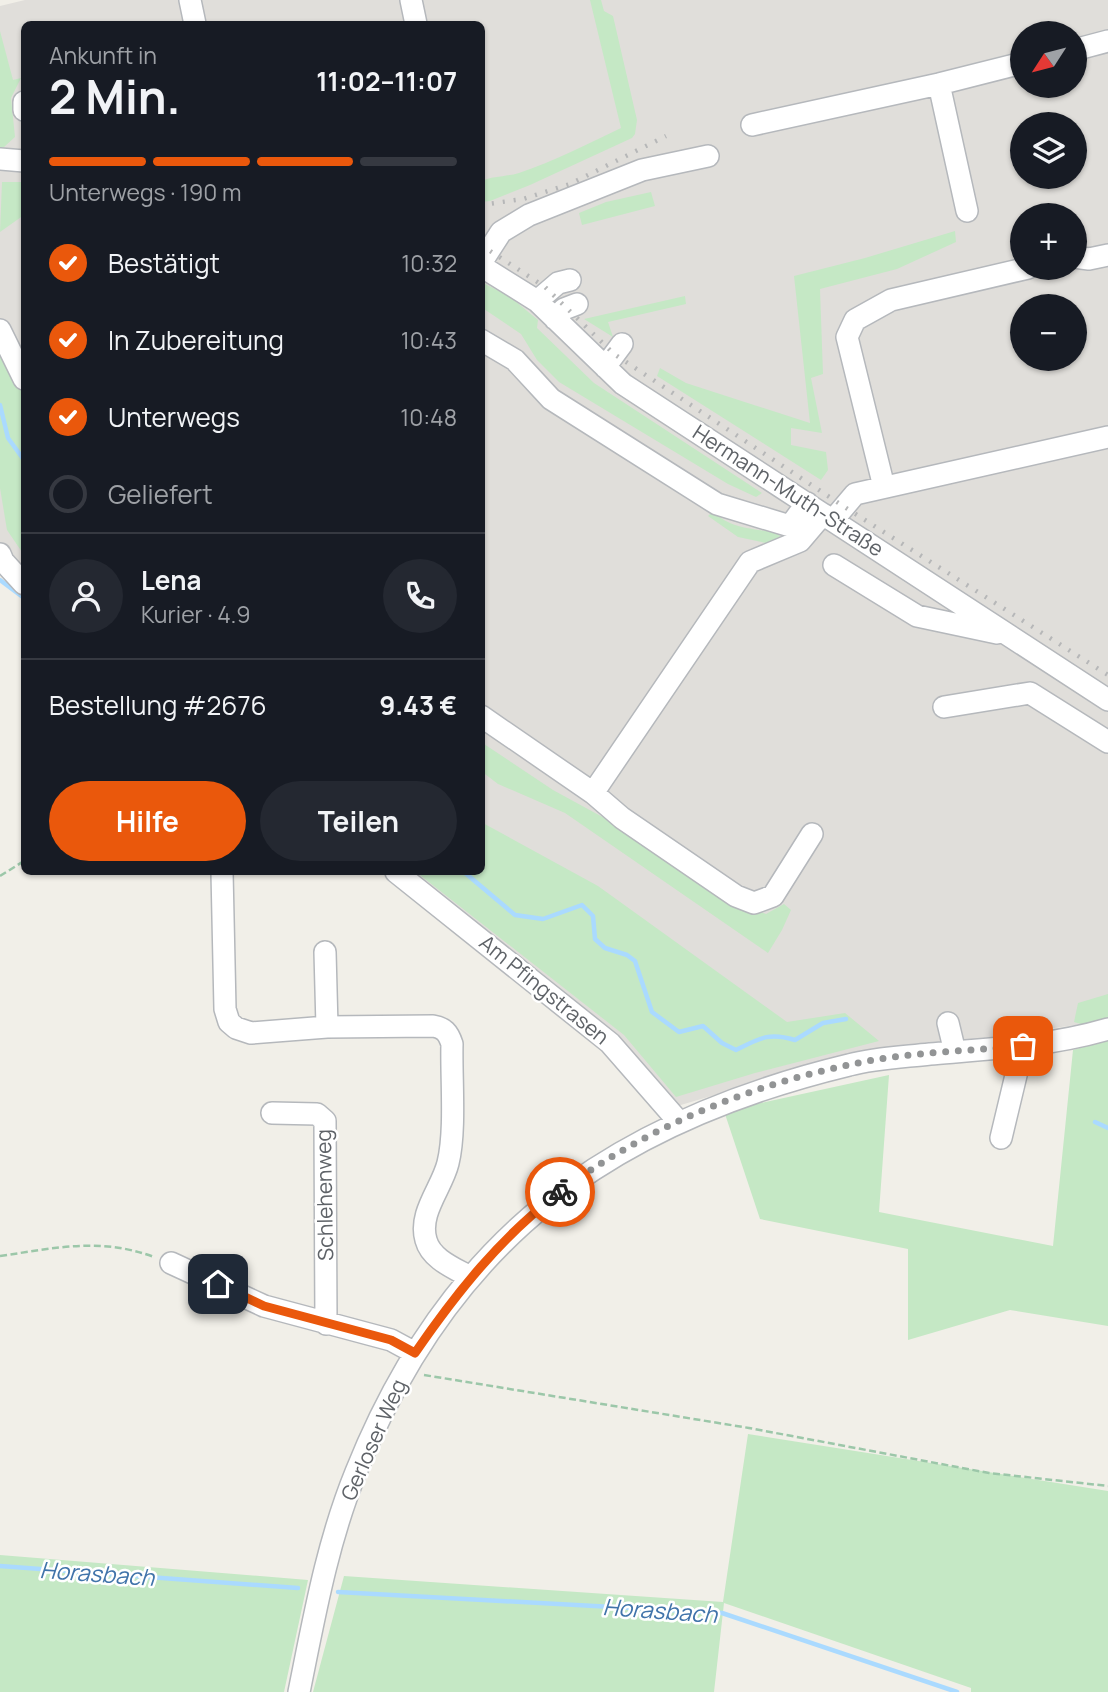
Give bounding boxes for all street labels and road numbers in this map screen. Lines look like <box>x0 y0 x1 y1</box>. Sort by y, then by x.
street label: Hermann-Muth-Straße <box>688 418 889 562</box>
street label: Am Pfingstrasen <box>474 928 615 1050</box>
street label: Schlehenweg <box>309 1129 339 1261</box>
street label: Gerloser Weg <box>334 1374 412 1505</box>

